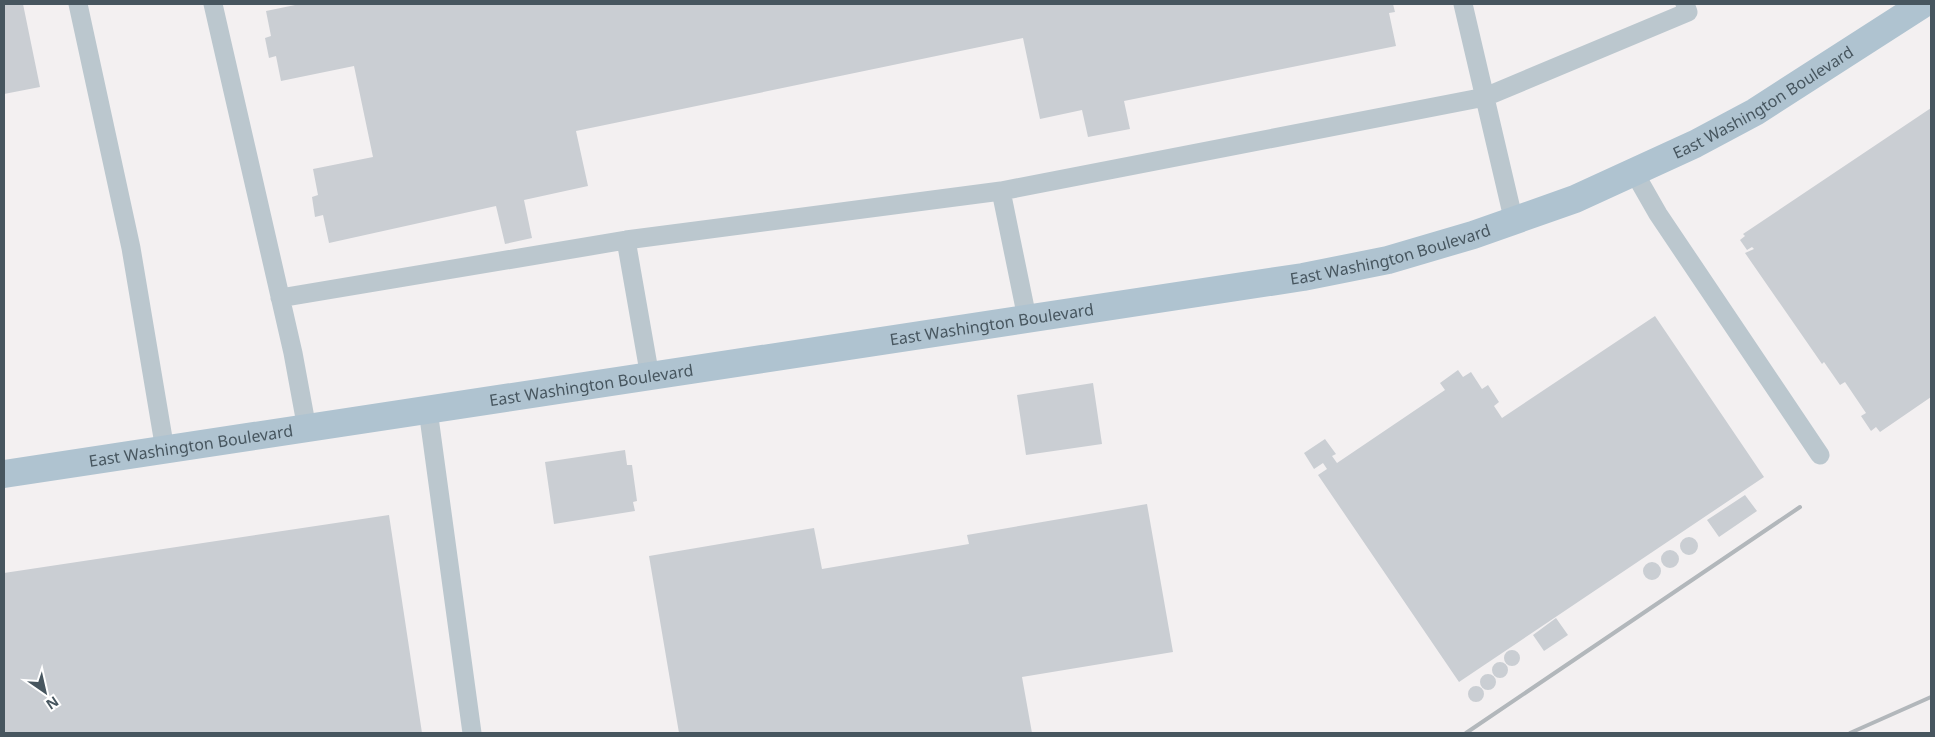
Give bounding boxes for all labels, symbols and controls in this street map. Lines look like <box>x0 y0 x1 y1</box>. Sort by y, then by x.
street label: East Washington Boulevard <box>1669 41 1857 164</box>
street label: East Washington Boulevard <box>1289 219 1494 290</box>
street label: East Washington Boulevard <box>888 298 1095 351</box>
street label: East Washington Boulevard <box>488 359 695 411</box>
street label: East Washington Boulevard <box>87 419 294 472</box>
north arrow <box>20 667 70 717</box>
text: N <box>43 692 63 714</box>

